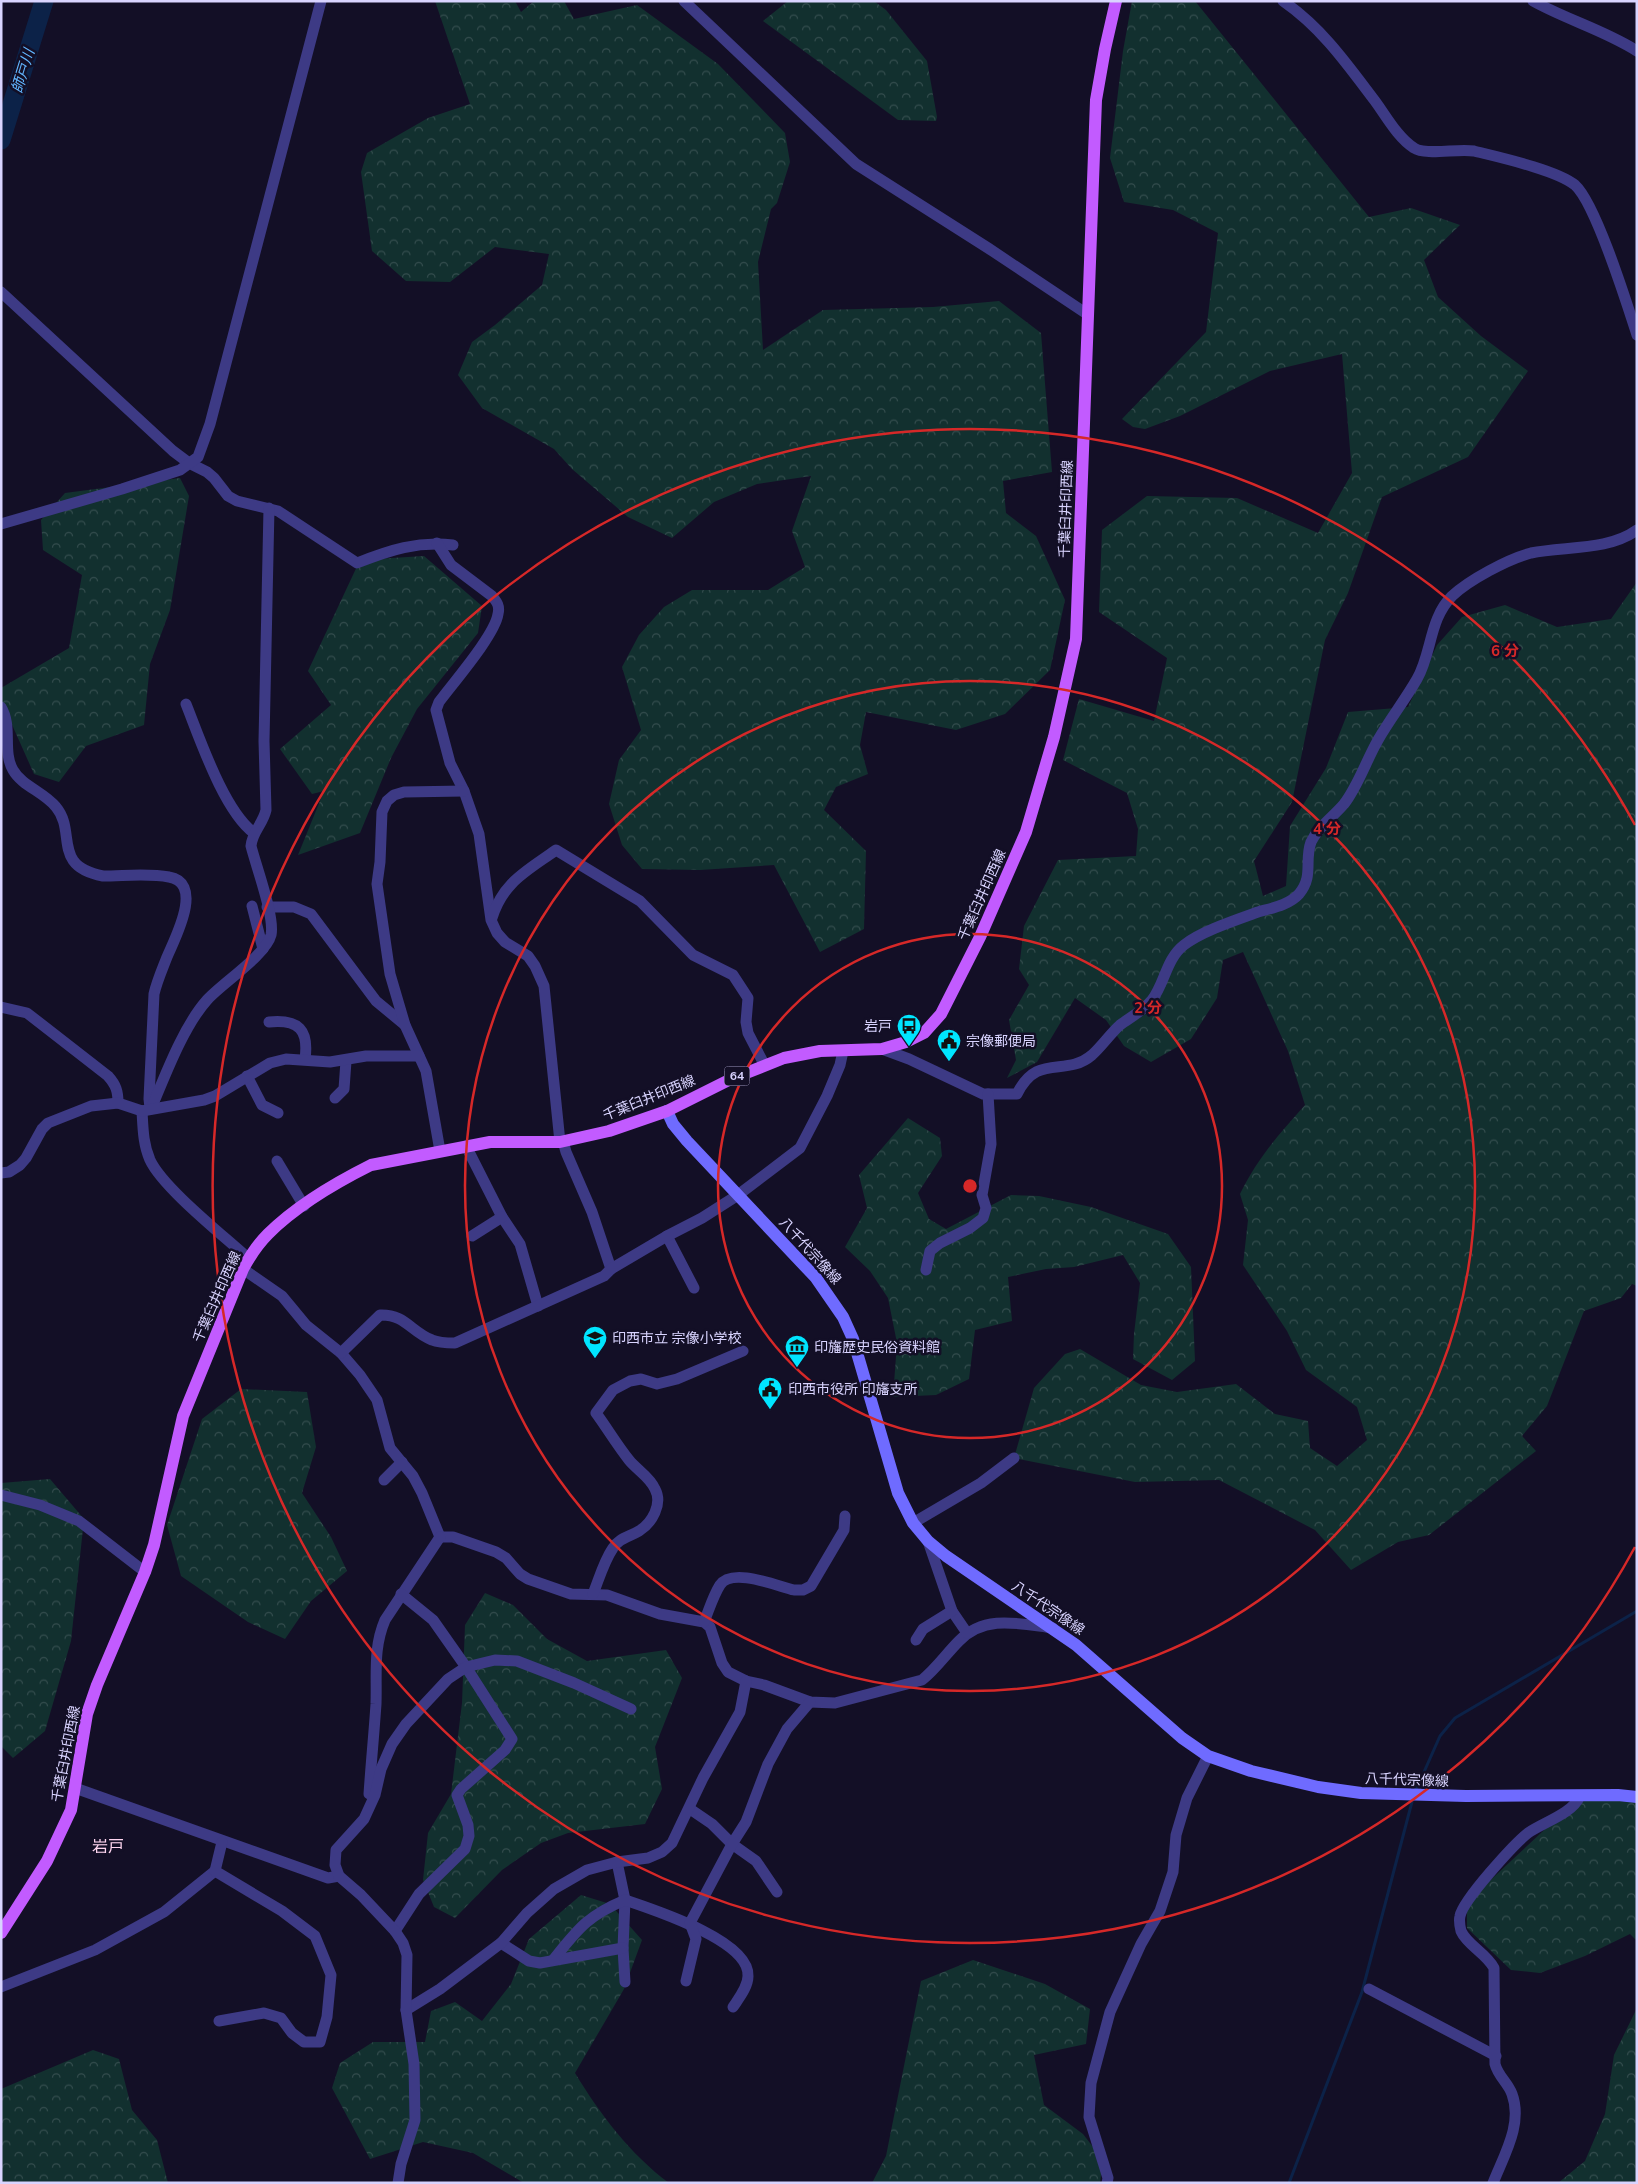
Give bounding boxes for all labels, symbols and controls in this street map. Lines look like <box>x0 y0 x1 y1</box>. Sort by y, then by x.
water label: 師戸川 <box>7 45 40 95</box>
street label: 千葉臼井印西線 <box>1055 460 1077 558</box>
text: 6 分 <box>1491 641 1519 661</box>
text: 4 分 <box>1313 819 1341 839</box>
street label: 千葉臼井印西線 <box>953 846 1011 944</box>
text: 2 分 <box>1134 998 1162 1018</box>
bus stop icon: 岩戸 <box>896 1013 922 1047</box>
place label: 岩戸 <box>864 1017 892 1036</box>
public building icon: 宗像郵便局 <box>936 1028 962 1062</box>
place label: 宗像郵便局 <box>966 1032 1036 1051</box>
road number: 64 <box>724 1066 750 1086</box>
street label: 千葉臼井印西線 <box>600 1071 698 1125</box>
centre of rings <box>961 1177 979 1195</box>
street label: 八千代宗像線 <box>775 1213 845 1289</box>
street label: 千葉臼井印西線 <box>188 1248 246 1346</box>
school or university icon: 印西市立 宗像小学校 <box>582 1325 608 1359</box>
place label: 印西市立 宗像小学校 <box>612 1329 742 1348</box>
museum icon: 印旛歴史民俗資料館 <box>784 1334 810 1368</box>
place label: 印旛歴史民俗資料館 <box>814 1338 940 1357</box>
public building icon: 印西市役所 印旛支所 <box>757 1376 783 1410</box>
place label: 印西市役所 印旛支所 <box>788 1380 918 1399</box>
street label: 八千代宗像線 <box>1008 1577 1088 1639</box>
street label: 千葉臼井印西線 <box>47 1704 85 1804</box>
street label: 八千代宗像線 <box>1365 1769 1449 1791</box>
district label: 岩戸 <box>92 1836 124 1858</box>

